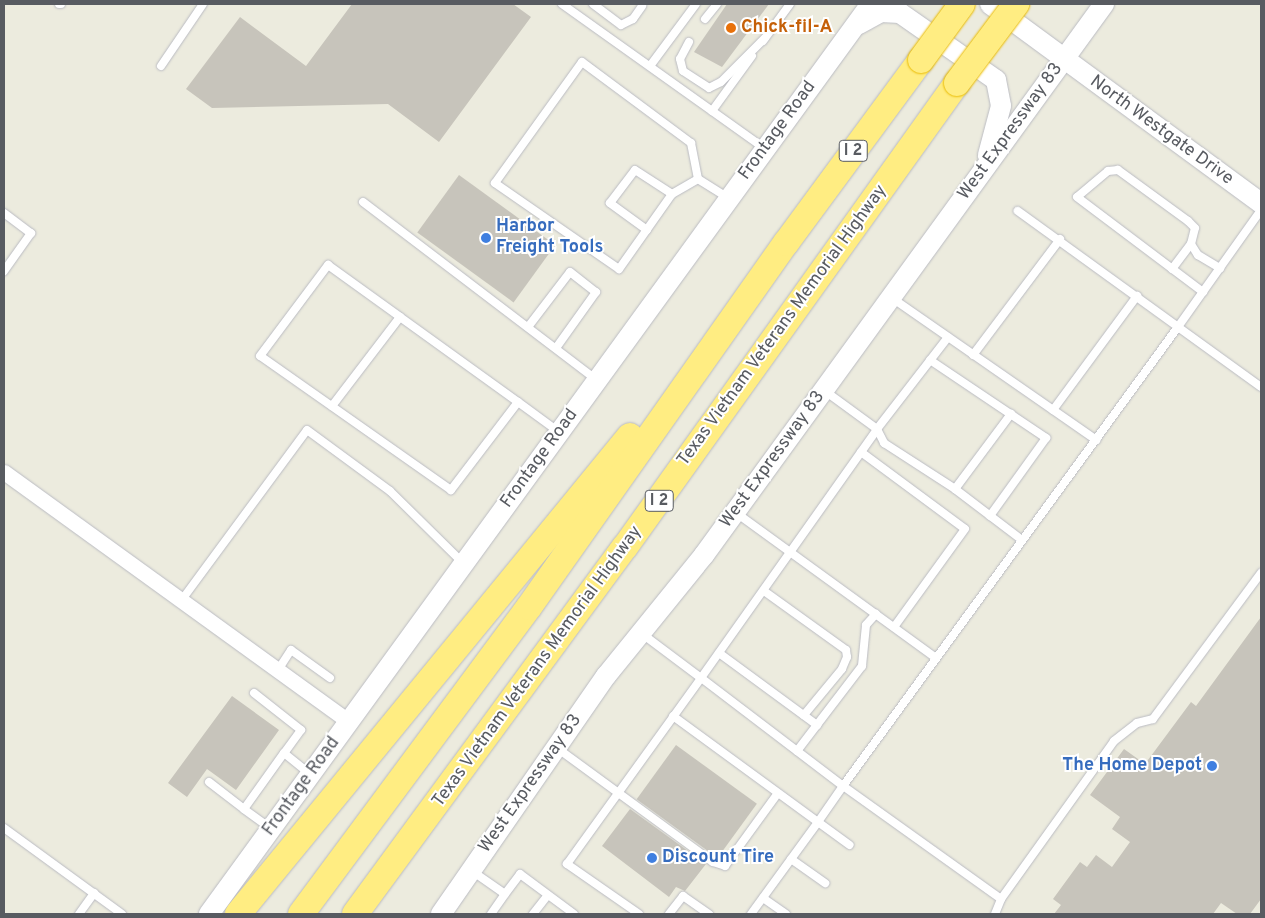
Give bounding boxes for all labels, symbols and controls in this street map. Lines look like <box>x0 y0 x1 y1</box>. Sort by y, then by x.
place label: Chick-fil-A <box>741 17 832 39</box>
marker: Chick-fil-A <box>725 22 737 34</box>
street label: West Expressway 83 <box>954 59 1068 205</box>
street label: North Westgate Drive <box>1085 72 1237 190</box>
street label: Frontage Road <box>735 77 821 185</box>
road number: I 2 <box>838 138 868 164</box>
street label: Texas Vietnam Veterans Memorial Highway <box>673 180 893 472</box>
place label: Harbor Freight Tools <box>496 217 603 260</box>
marker: Harbor Freight Tools <box>480 232 492 244</box>
street label: West Expressway 83 <box>716 387 830 533</box>
street label: Frontage Road <box>497 405 583 513</box>
road number: I 2 <box>644 488 674 514</box>
street label: Texas Vietnam Veterans Memorial Highway <box>428 521 648 813</box>
street label: West Expressway 83 <box>475 711 587 857</box>
street label: Frontage Road <box>259 733 345 841</box>
place label: The Home Depot <box>1062 755 1202 777</box>
marker: The Home Depot <box>1206 760 1218 772</box>
place label: Discount Tire <box>662 847 774 869</box>
marker: Discount Tire <box>646 852 658 864</box>

